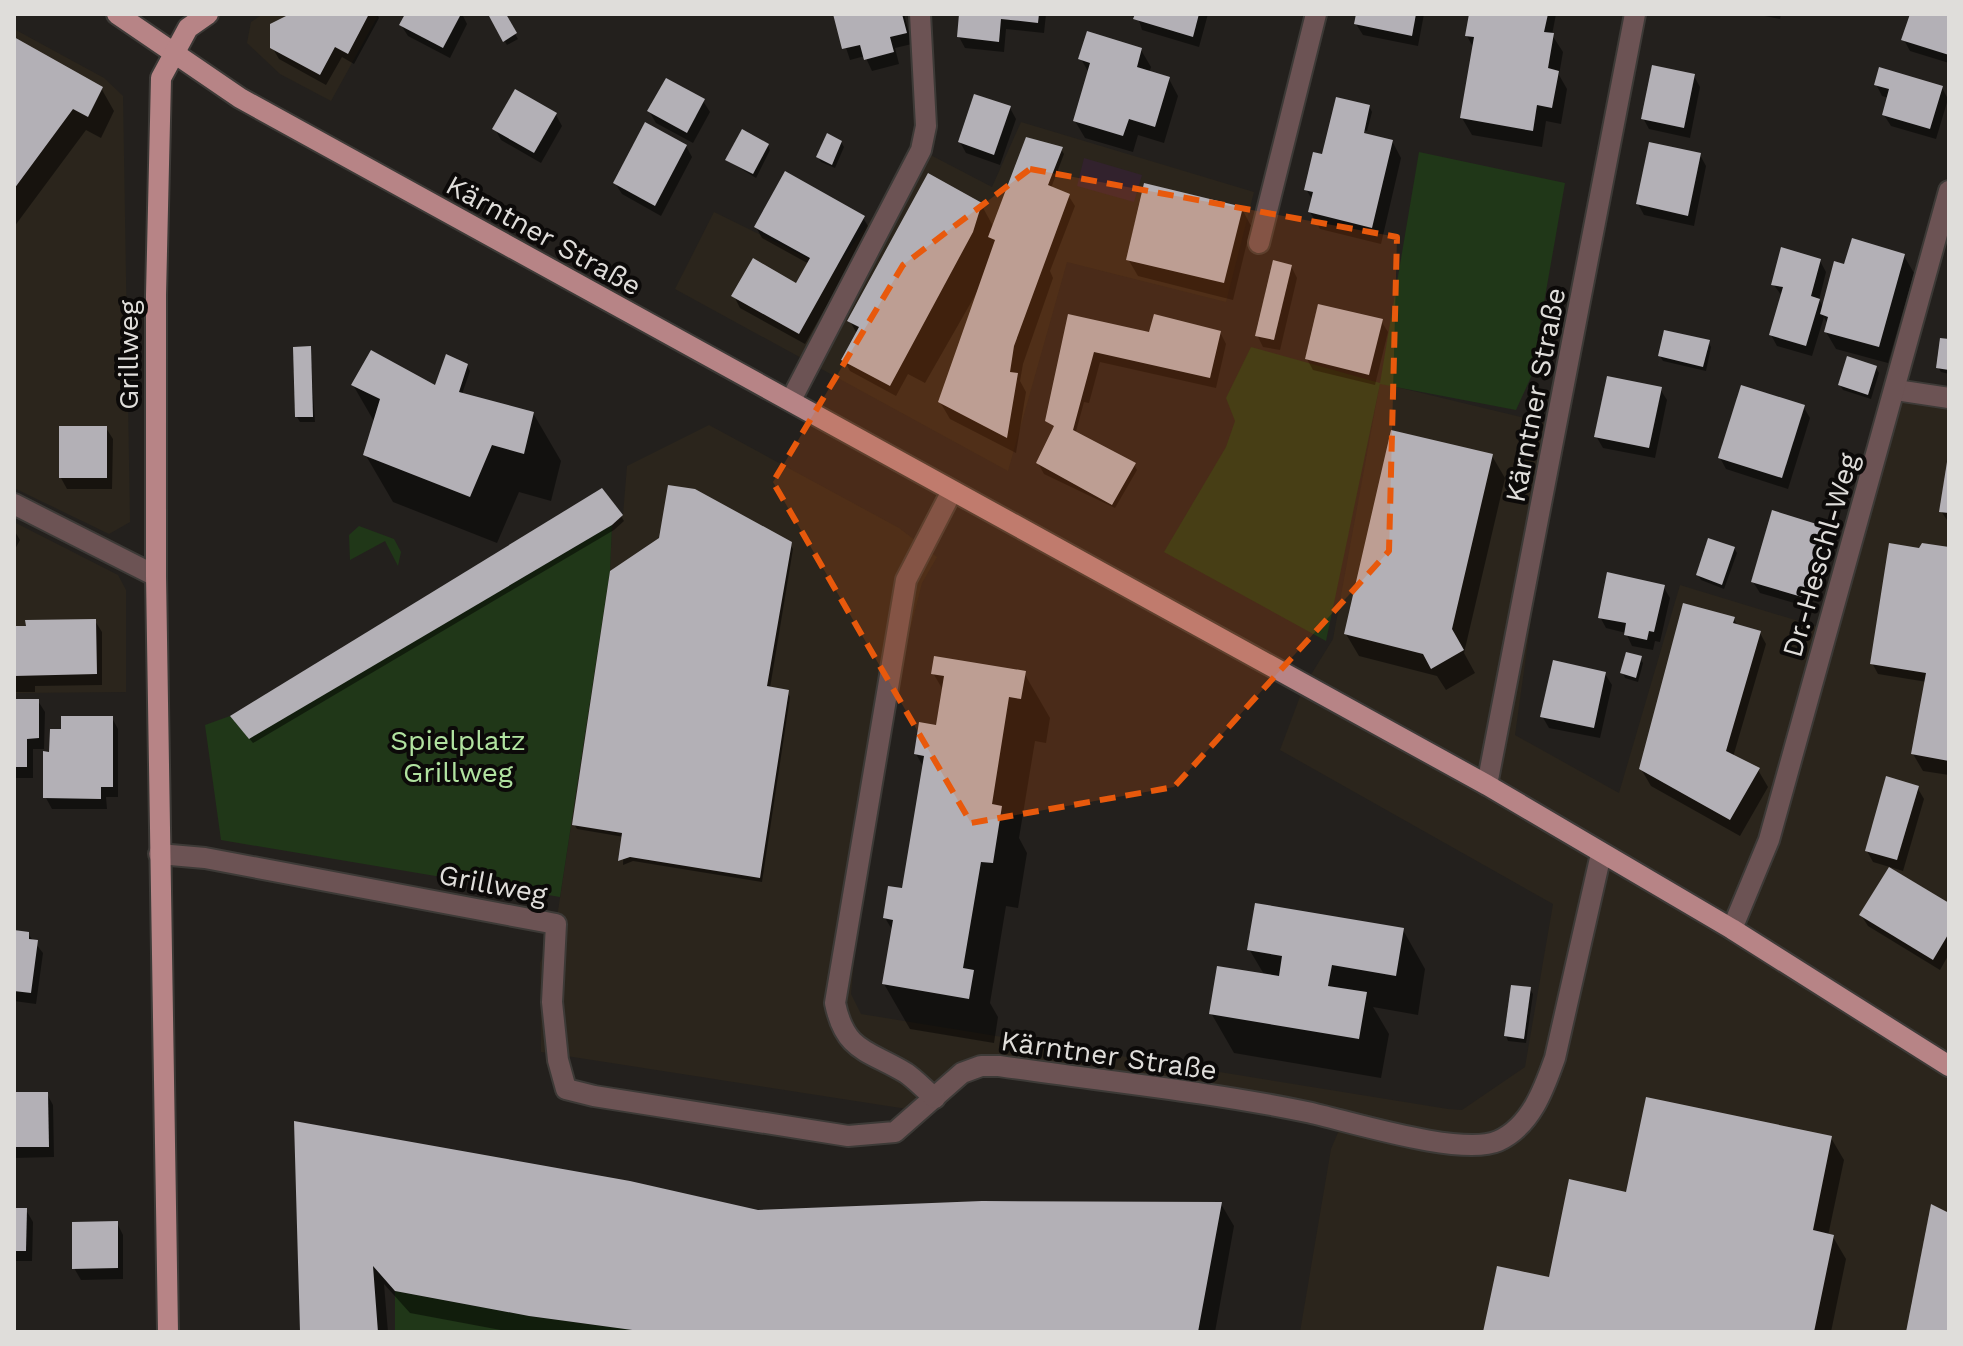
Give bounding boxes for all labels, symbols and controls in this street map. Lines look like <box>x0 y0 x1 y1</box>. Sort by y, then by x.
street label: Kärntner Straße <box>440 168 647 303</box>
street label: Kärntner Straße <box>1499 285 1572 505</box>
street label: Grillweg <box>112 300 145 410</box>
street label: Dr.-Heschl-Weg <box>1776 449 1865 661</box>
park label: Spielplatz Grillweg <box>390 724 526 789</box>
street label: Grillweg <box>436 858 550 911</box>
street label: Kärntner Straße <box>999 1024 1219 1087</box>

